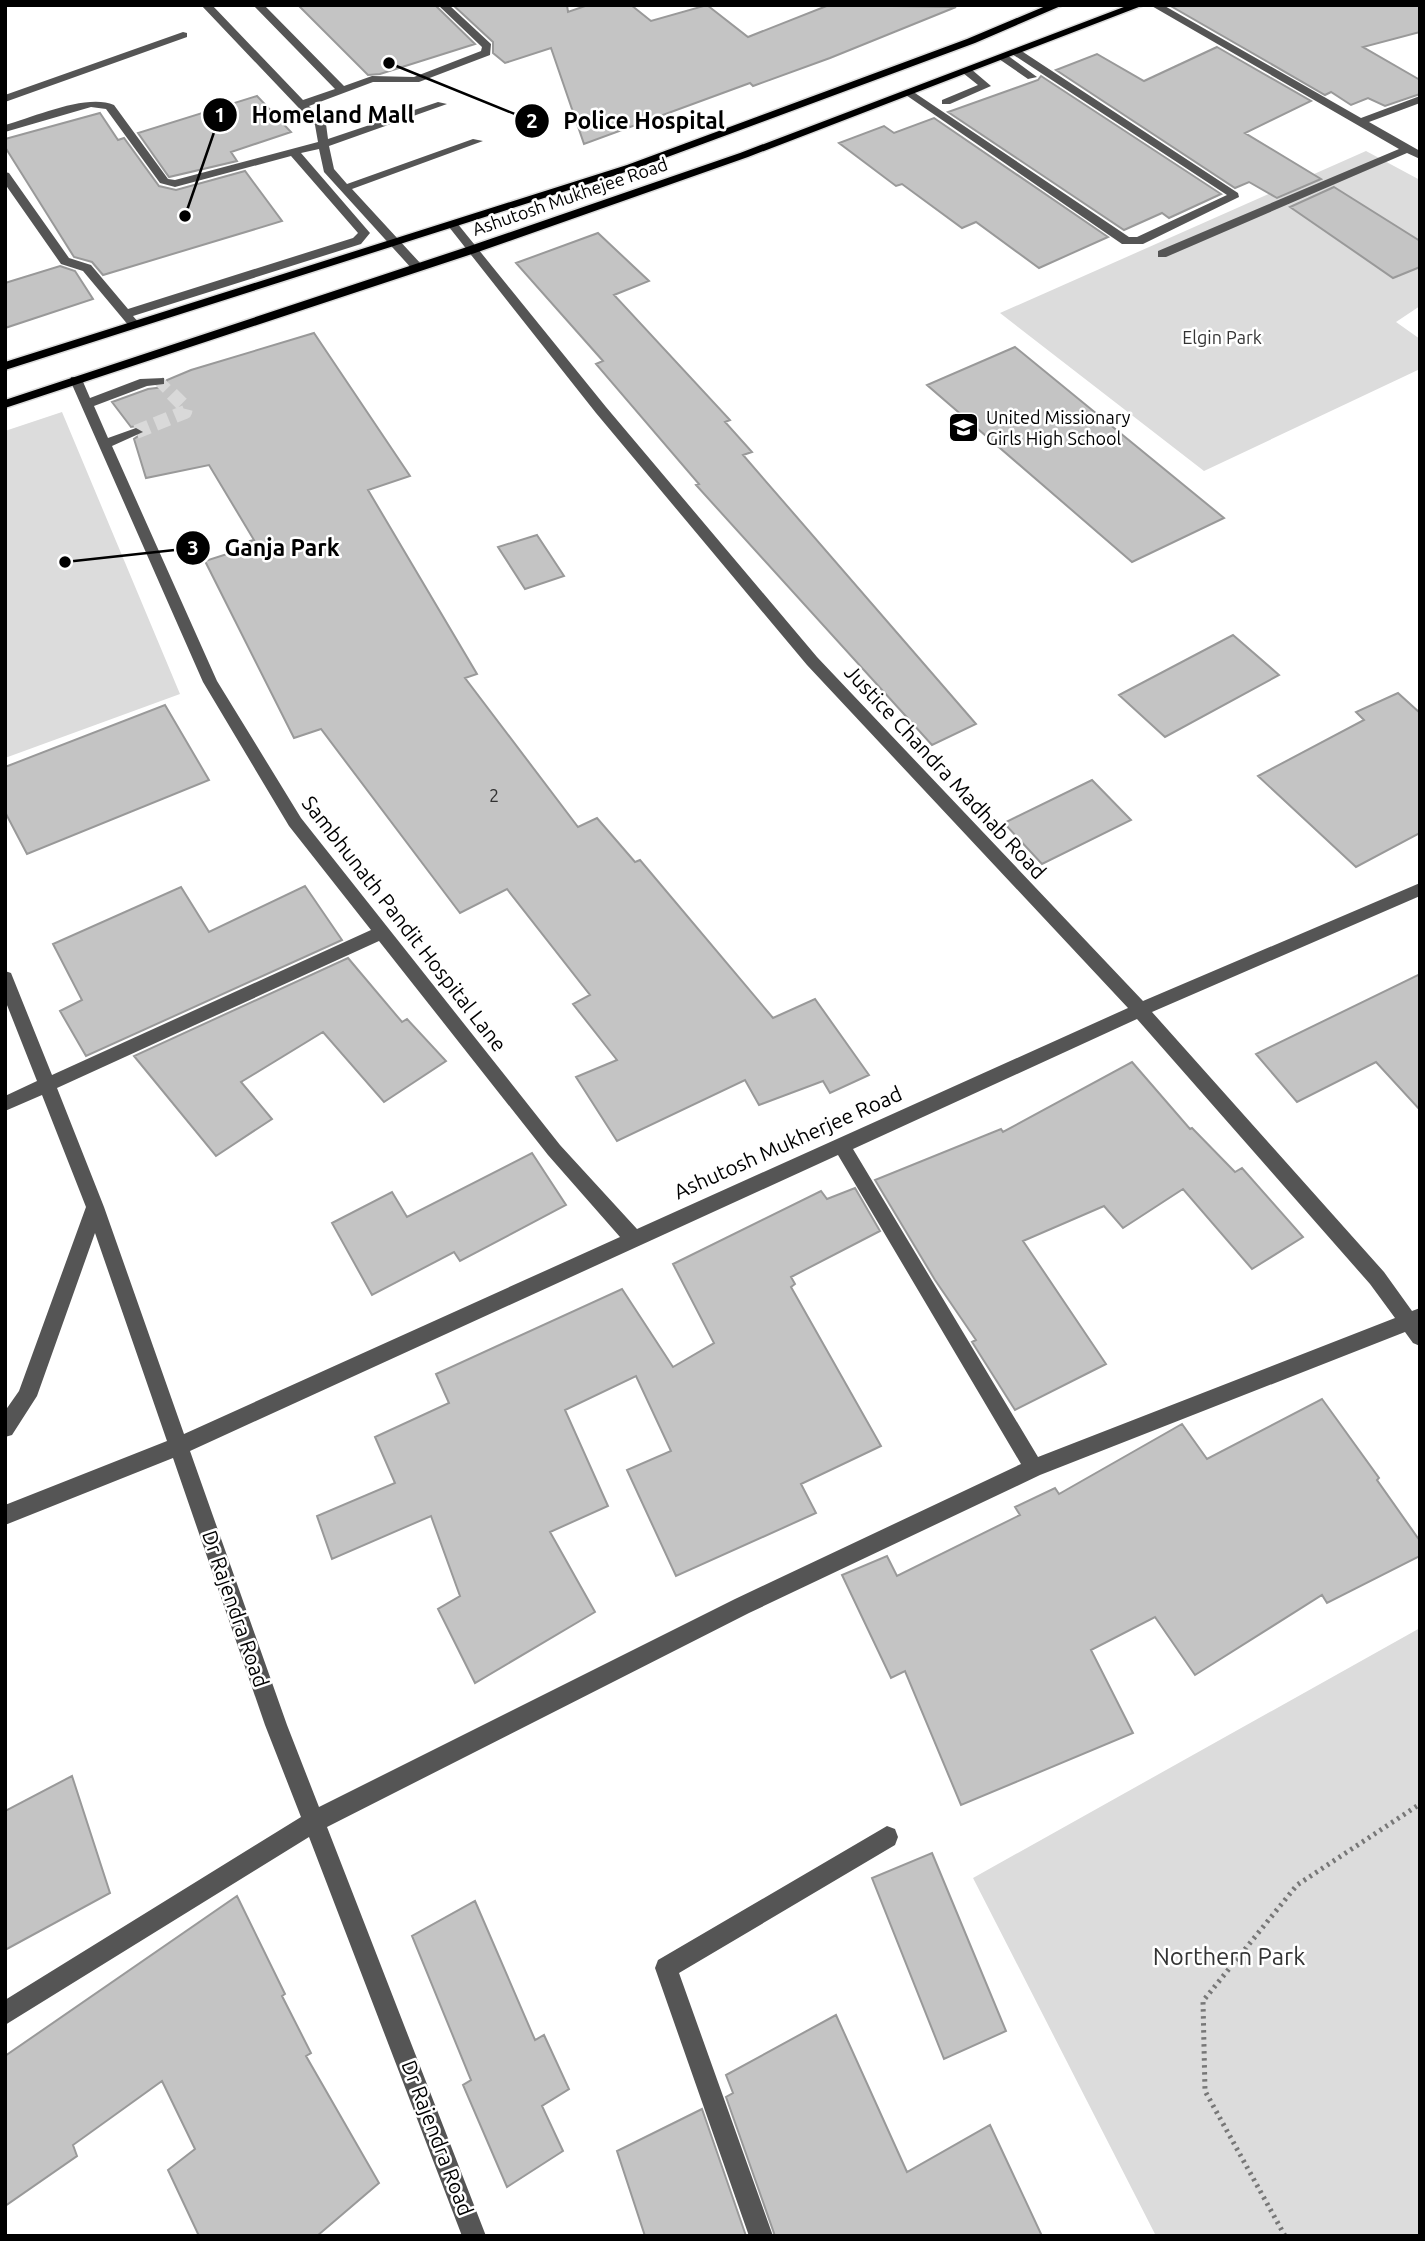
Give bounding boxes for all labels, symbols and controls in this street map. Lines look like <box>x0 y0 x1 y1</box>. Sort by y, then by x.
callout: Homeland Mall <box>203 93 428 137</box>
callout: Police Hospital <box>514 99 739 143</box>
text: 1 <box>214 102 226 126</box>
text: Homeland Mall <box>252 102 414 127</box>
text: 2 <box>526 108 538 132</box>
text: Police Hospital <box>563 108 725 133</box>
street label: Ashutosh Mukhejee Road <box>469 153 670 239</box>
park label: Elgin Park <box>1182 327 1262 347</box>
place label: United Missionary Girls High School <box>986 407 1131 448</box>
school or university icon: United Missionary Girls High School <box>946 411 980 445</box>
callout: Ganja Park <box>175 526 353 570</box>
text: 3 <box>187 535 199 559</box>
text: Ganja Park <box>224 535 340 560</box>
street label: Justice Chandra Madhab Road <box>840 659 1051 883</box>
house number: 2 <box>489 785 499 805</box>
street label: Sambhunath Pandit Hospital Lane <box>298 791 512 1056</box>
street label: Ashutosh Mukherjee Road <box>670 1081 905 1203</box>
street label: Dr Rajendra Road <box>198 1527 274 1690</box>
park label: Northern Park <box>1153 1943 1305 1970</box>
street label: Dr Rajendra Road <box>397 2057 479 2219</box>

